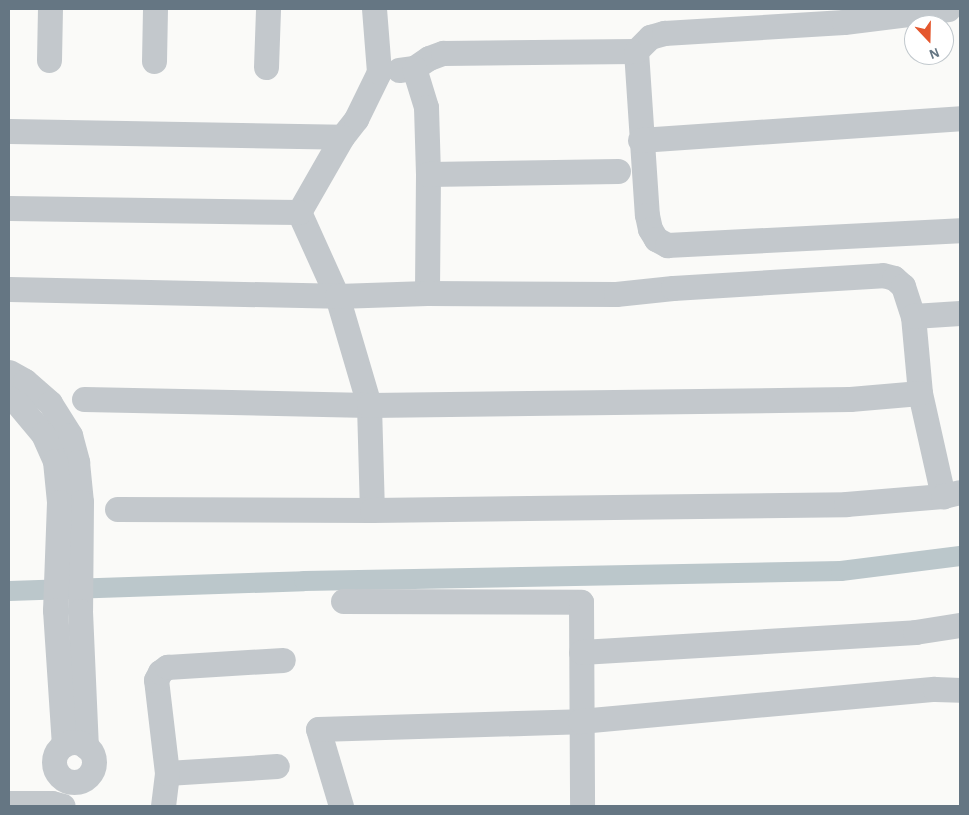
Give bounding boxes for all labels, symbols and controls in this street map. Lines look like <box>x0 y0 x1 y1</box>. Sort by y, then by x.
north arrow <box>904 15 954 65</box>
text: N <box>927 45 941 61</box>

